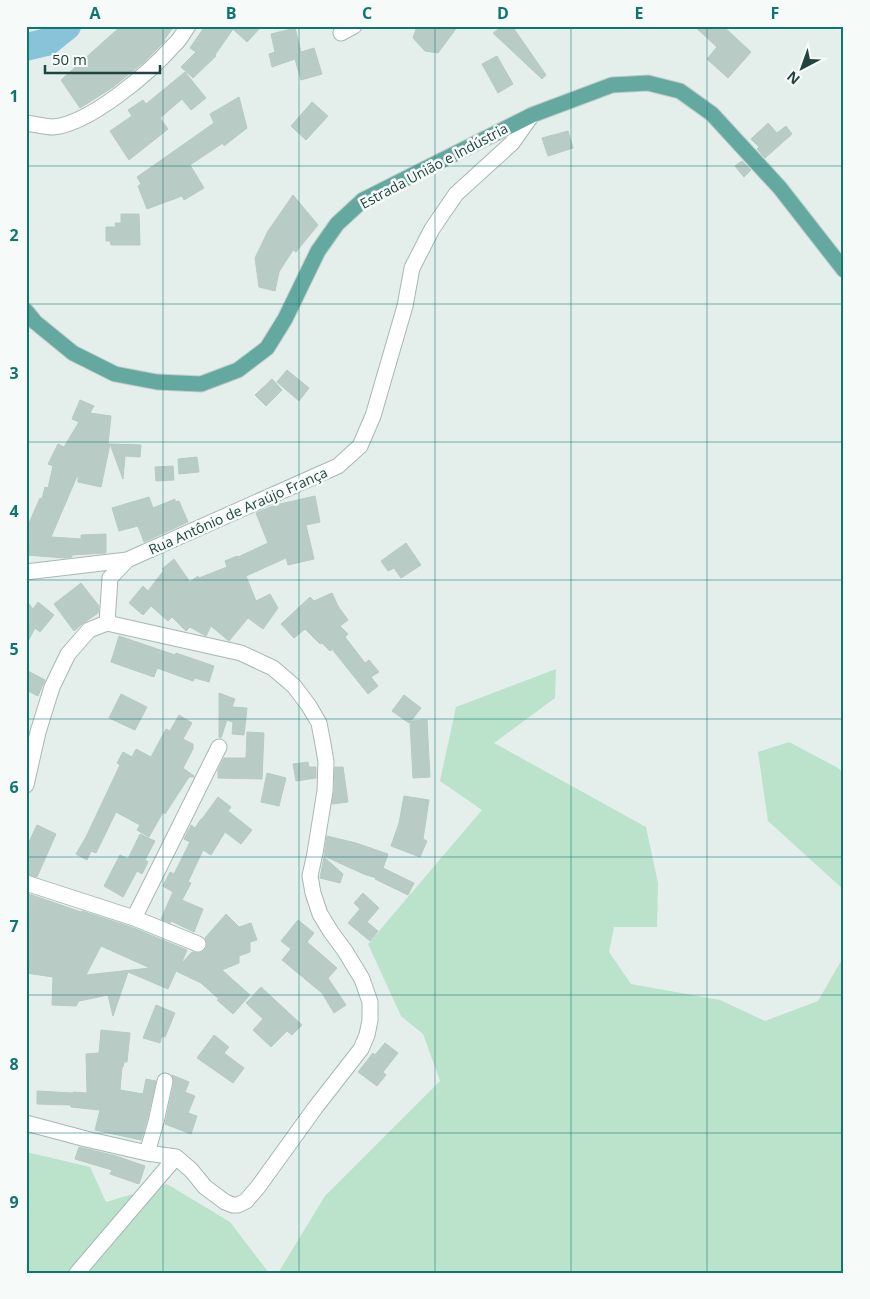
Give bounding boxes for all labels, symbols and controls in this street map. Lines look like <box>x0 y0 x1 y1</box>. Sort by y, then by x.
text: A <box>89 2 101 24</box>
text: B <box>226 2 236 24</box>
text: C <box>362 2 372 24</box>
text: D <box>497 2 509 24</box>
text: E <box>635 2 644 24</box>
text: F <box>771 2 779 24</box>
scale bar <box>45 42 160 74</box>
north arrow <box>778 42 828 92</box>
text: 50 m <box>52 49 87 69</box>
text: N <box>783 67 804 89</box>
text: 1 <box>9 85 19 107</box>
street label: Estrada União e Indústria <box>356 118 511 213</box>
text: 2 <box>9 224 19 246</box>
text: 3 <box>9 362 19 384</box>
street label: Rua Antônio de Araújo França <box>145 462 330 559</box>
text: 4 <box>9 500 19 522</box>
text: 5 <box>9 638 19 660</box>
text: 6 <box>9 776 19 798</box>
text: 7 <box>9 915 19 937</box>
text: 8 <box>9 1053 19 1075</box>
text: 9 <box>9 1191 19 1213</box>

